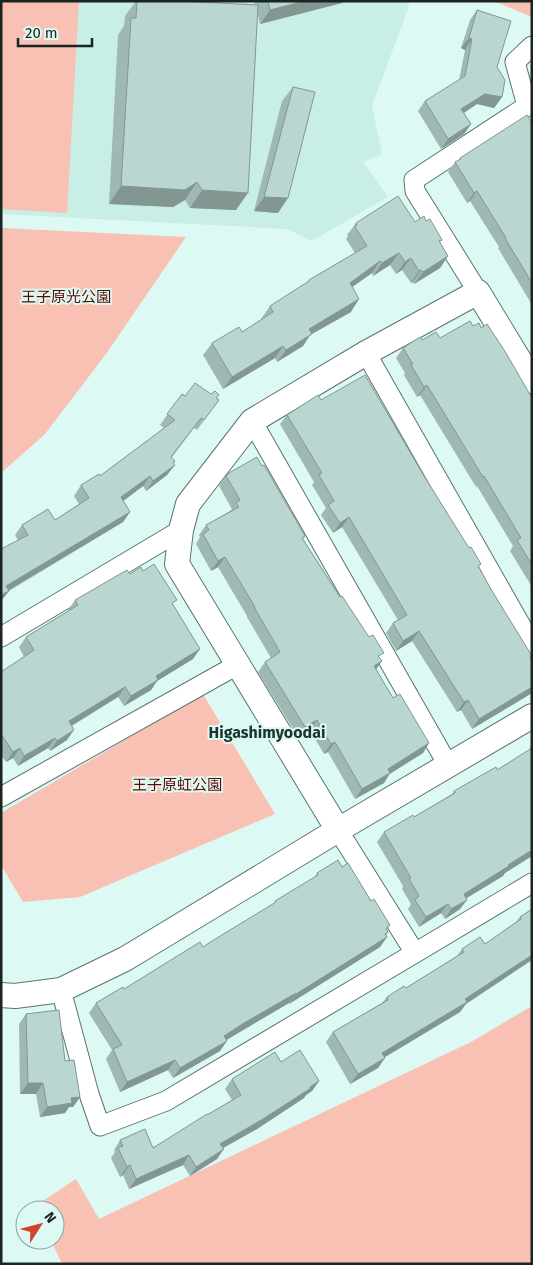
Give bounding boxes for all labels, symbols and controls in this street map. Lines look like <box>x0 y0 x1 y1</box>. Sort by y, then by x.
scale bar <box>18 15 91 47</box>
text: 20 m <box>25 24 58 42</box>
park label: 王子原光公園 <box>21 288 111 306</box>
district label: Higashimyoodai <box>209 723 325 742</box>
park label: 王子原虹公園 <box>132 776 222 794</box>
north arrow <box>15 1200 65 1250</box>
text: N <box>41 1209 60 1226</box>

